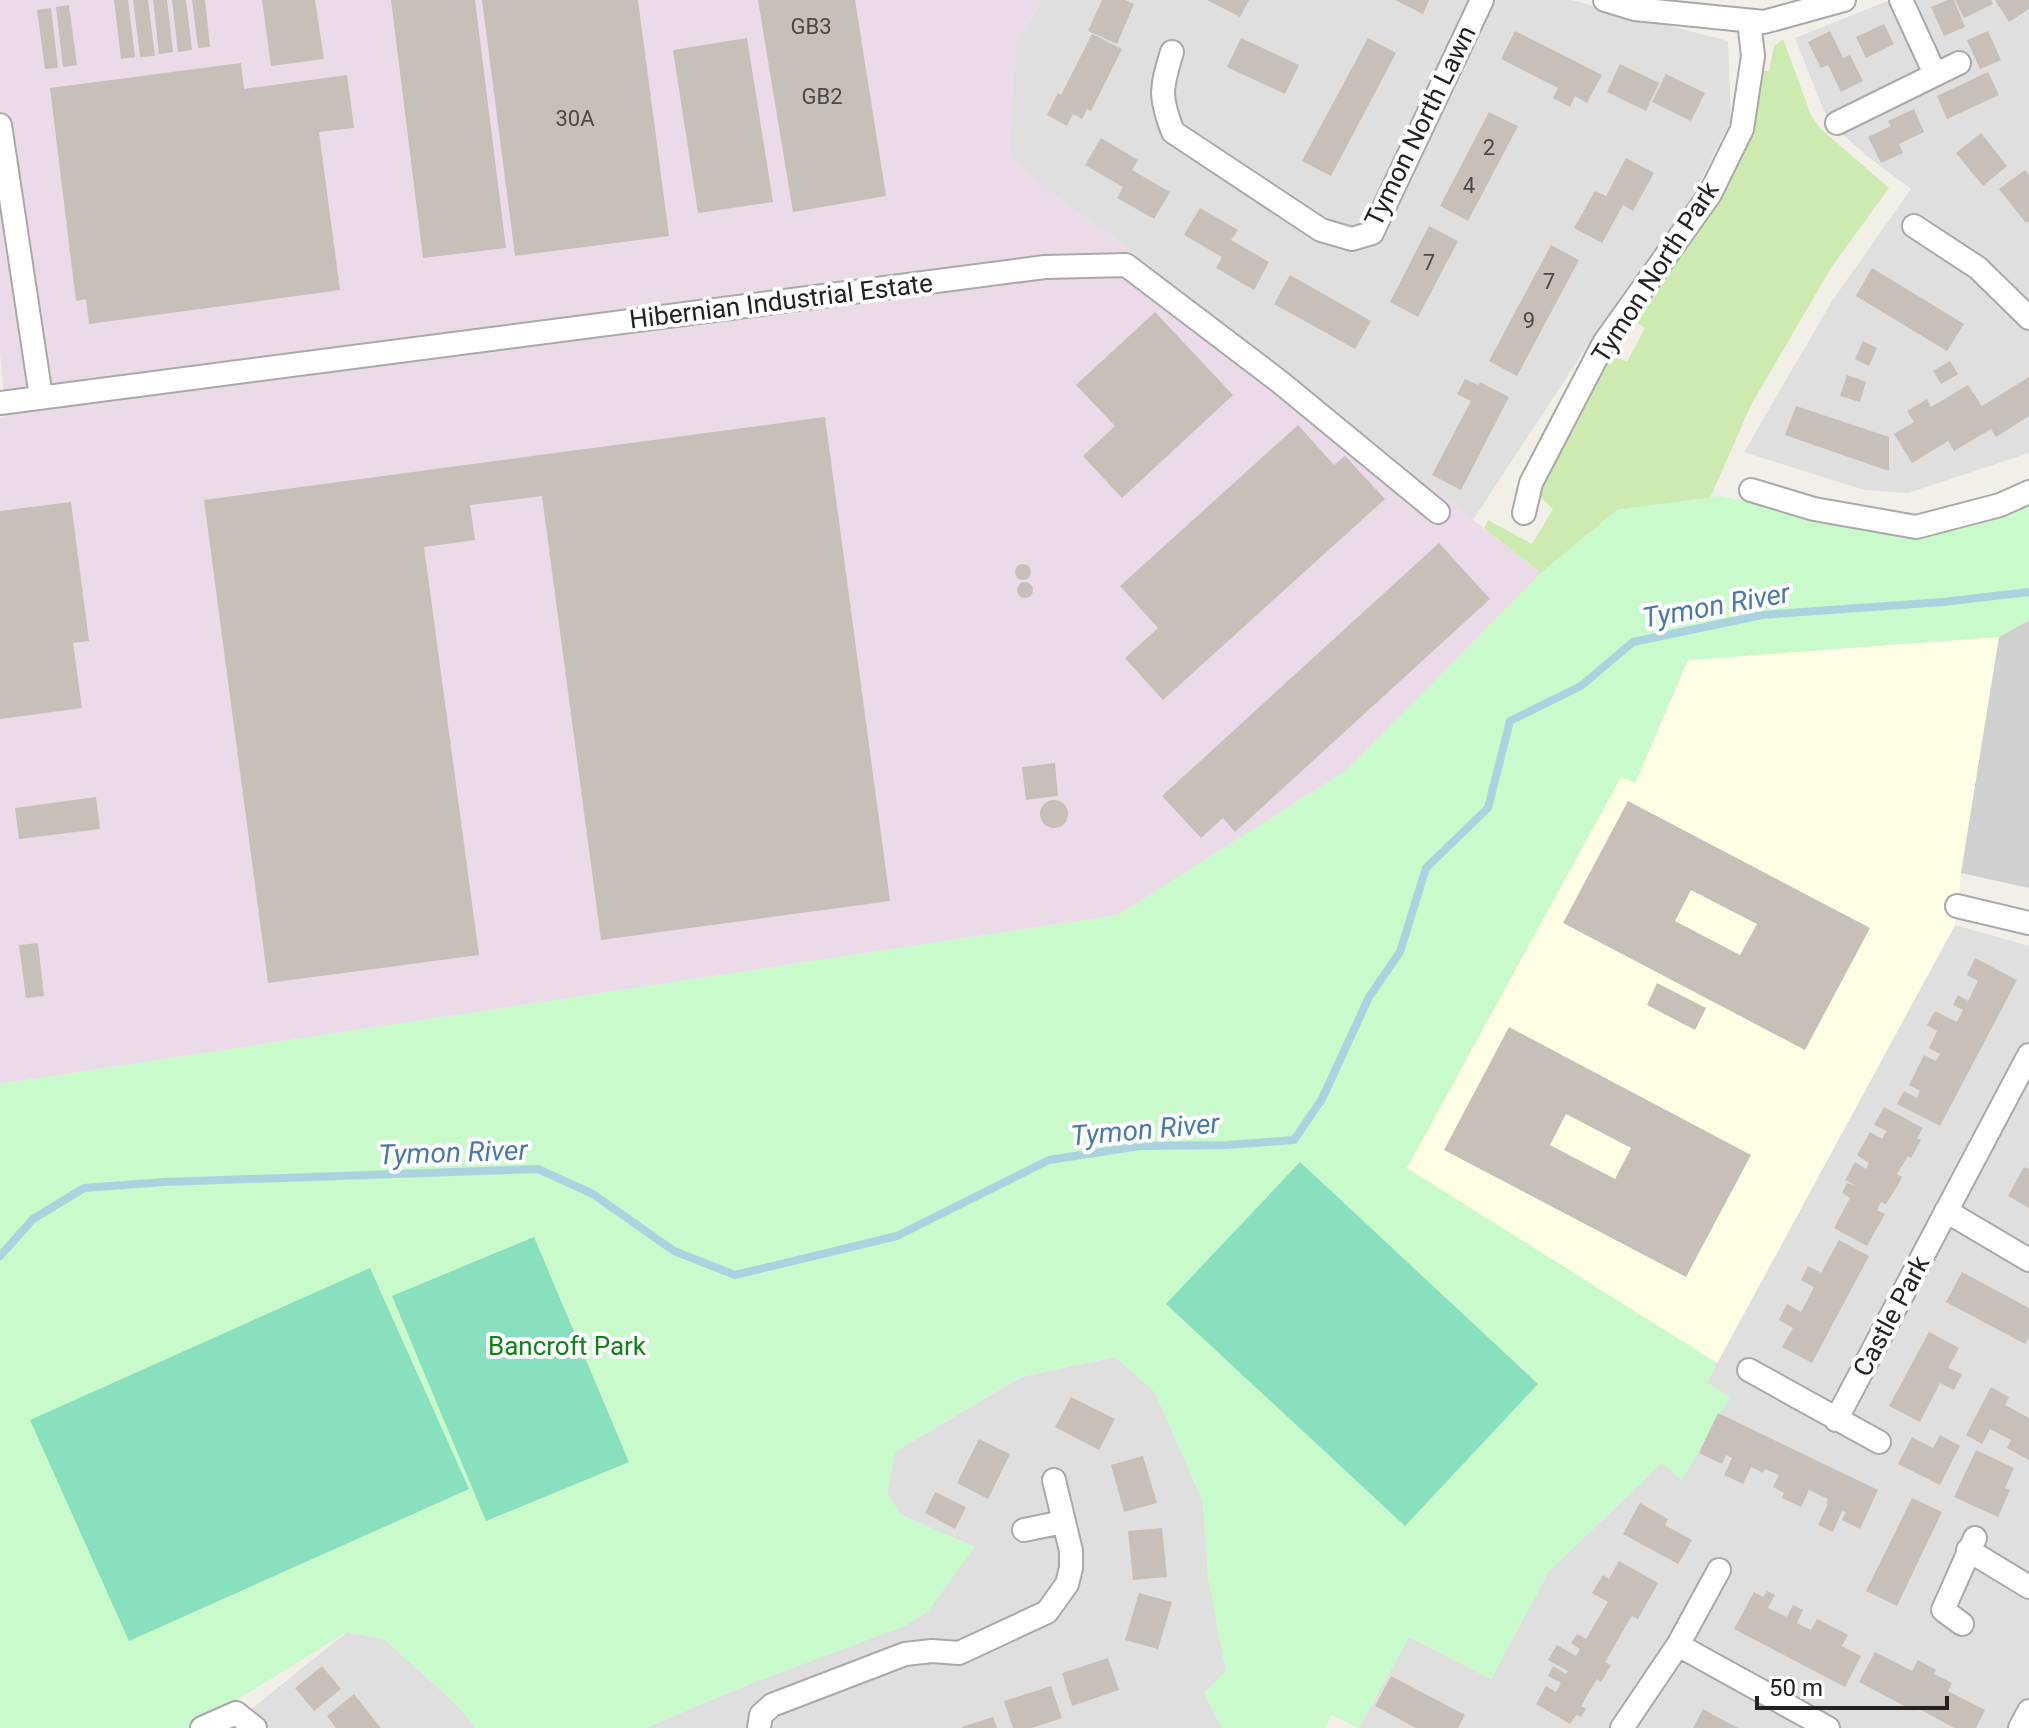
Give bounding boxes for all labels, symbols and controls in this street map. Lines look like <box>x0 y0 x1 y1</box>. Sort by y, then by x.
house number: GB3 <box>790 14 832 39</box>
street label: Tymon North Lawn <box>1358 21 1482 231</box>
house number: GB2 <box>801 84 843 109</box>
house number: 30A <box>555 106 595 131</box>
house number: 2 <box>1483 135 1495 160</box>
house number: 4 <box>1463 173 1475 198</box>
street label: Tymon North Park <box>1585 175 1725 368</box>
house number: 7 <box>1423 250 1435 275</box>
street label: Hibernian Industrial Estate <box>628 268 934 334</box>
house number: 7 <box>1543 269 1555 294</box>
house number: 9 <box>1523 308 1535 333</box>
water label: Tymon River <box>1640 576 1793 635</box>
water label: Tymon River <box>1069 1106 1222 1152</box>
water label: Tymon River <box>378 1133 529 1172</box>
street label: Castle Park <box>1847 1250 1936 1381</box>
park label: Bancroft Park <box>488 1331 647 1361</box>
scale bar <box>1757 1660 1947 1710</box>
text: 50 m <box>1769 1674 1823 1702</box>

